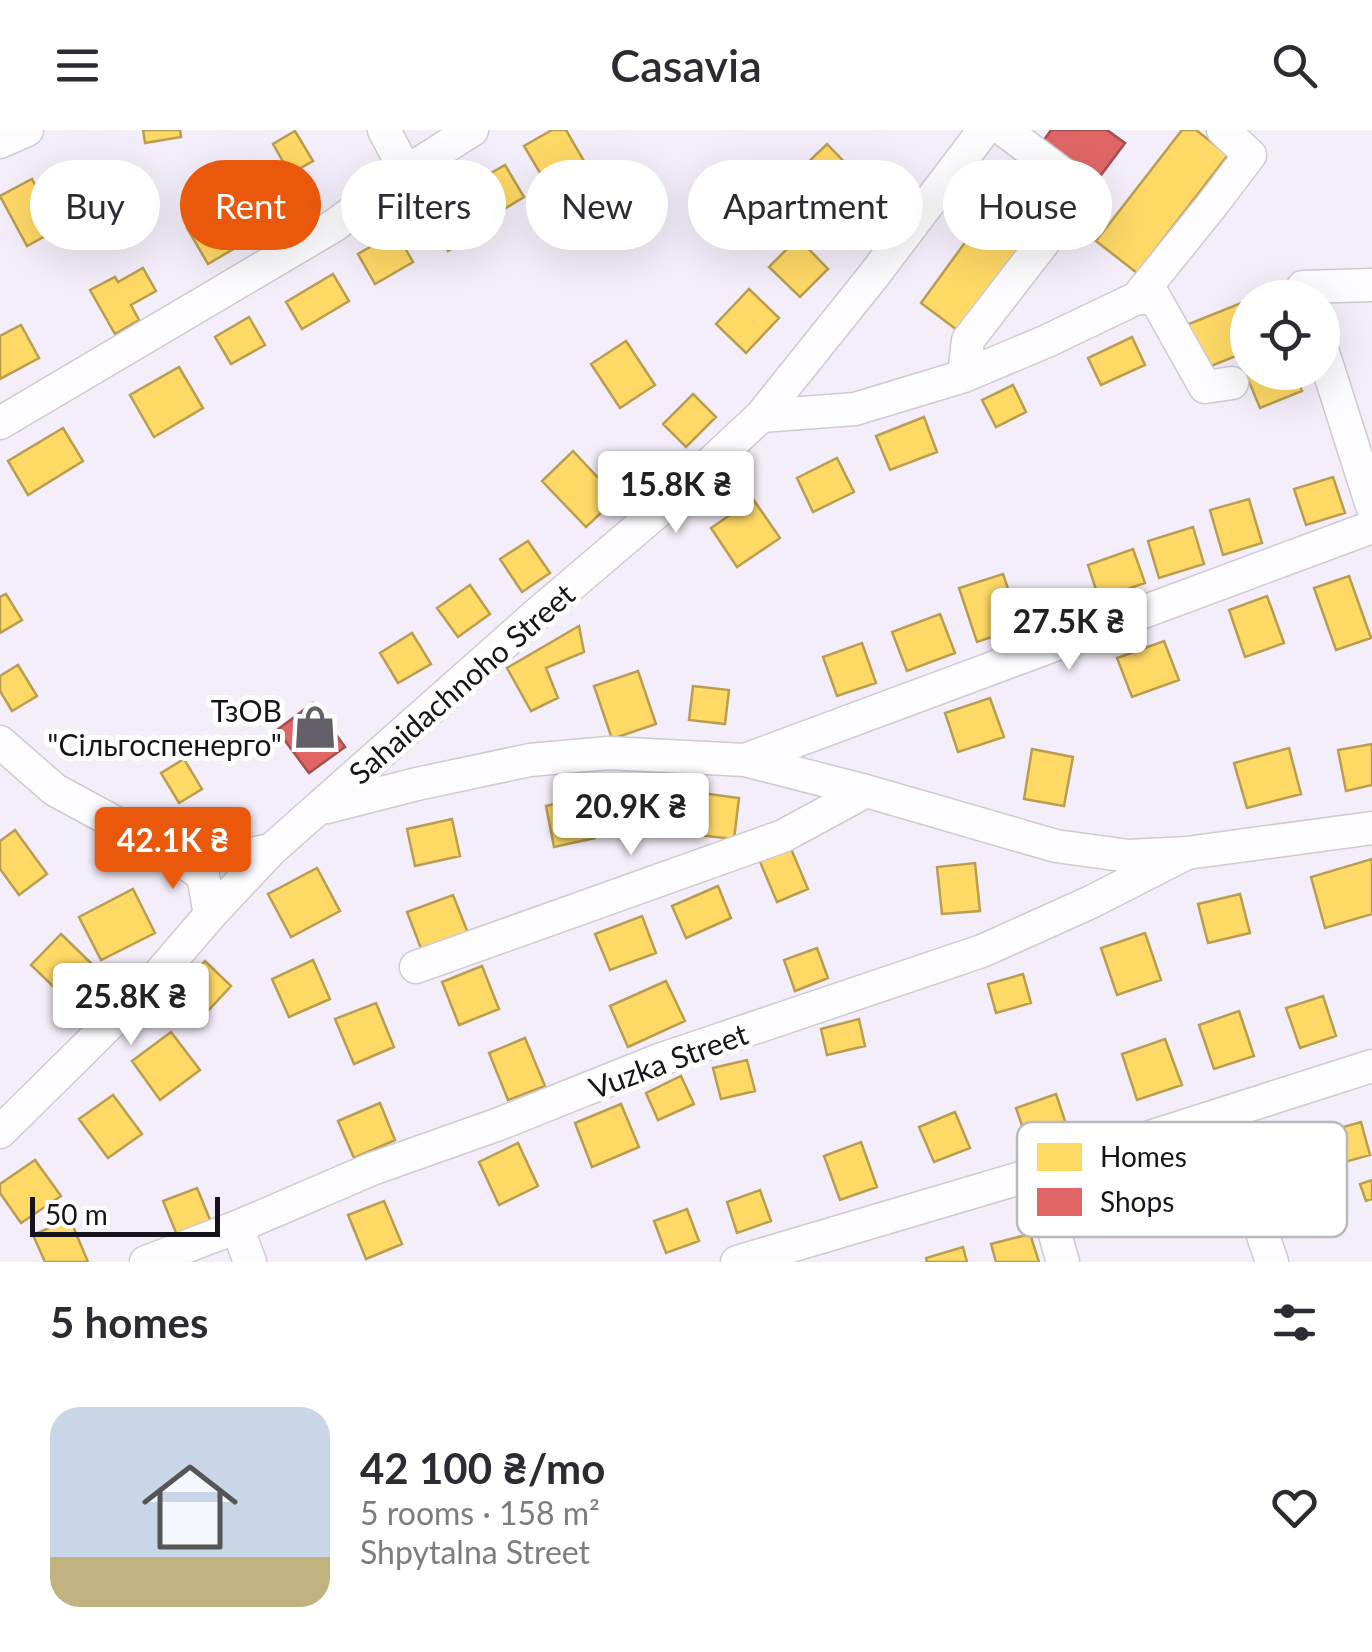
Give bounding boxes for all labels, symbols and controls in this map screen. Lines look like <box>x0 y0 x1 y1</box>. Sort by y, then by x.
icon: menu <box>50 38 105 93</box>
text: Casavia <box>610 38 762 92</box>
icon: search <box>1267 38 1322 93</box>
chip: Buy <box>30 160 160 250</box>
chip: Rent <box>180 160 321 250</box>
chip: Filters <box>341 160 506 250</box>
chip: New <box>526 160 668 250</box>
chip: Apartment <box>688 160 923 250</box>
chip: House <box>943 160 1112 250</box>
map controls <box>1230 280 1340 390</box>
button: locate <box>1230 280 1340 390</box>
pin: 15.8K ₴ <box>584 451 768 536</box>
text: 15.8K ₴ <box>620 464 732 503</box>
street label: Sahaidachnoho Street <box>341 575 581 791</box>
pin: 27.5K ₴ <box>977 588 1161 673</box>
text: 27.5K ₴ <box>1013 601 1125 640</box>
place label: ТзОВ "Сільгоспенерго" <box>47 692 282 762</box>
shop icon: ТзОВ "Сільгоспенерго" <box>291 703 339 751</box>
pin: 20.9K ₴ <box>539 773 723 858</box>
text: 20.9K ₴ <box>575 786 687 825</box>
pin: 42.1K ₴ <box>81 807 265 892</box>
text: 42.1K ₴ <box>117 820 229 859</box>
pin: 25.8K ₴ <box>39 963 223 1048</box>
text: 25.8K ₴ <box>75 976 187 1015</box>
street label: Vuzka Street <box>584 1015 752 1105</box>
legend <box>1017 1122 1347 1237</box>
text: Homes <box>1100 1139 1187 1173</box>
text: Shops <box>1100 1184 1174 1218</box>
scale bar <box>30 1192 220 1236</box>
text: 50 m <box>45 1197 108 1231</box>
icon: filters <box>1267 1295 1322 1350</box>
text: 5 homes <box>50 1297 208 1347</box>
text: 42 100 ₴/mo <box>360 1443 605 1493</box>
icon: home <box>130 1447 250 1567</box>
icon: heart <box>1267 1480 1322 1535</box>
text: 5 rooms · 158 m² <box>360 1493 600 1532</box>
text: Shpytalna Street <box>360 1532 590 1571</box>

